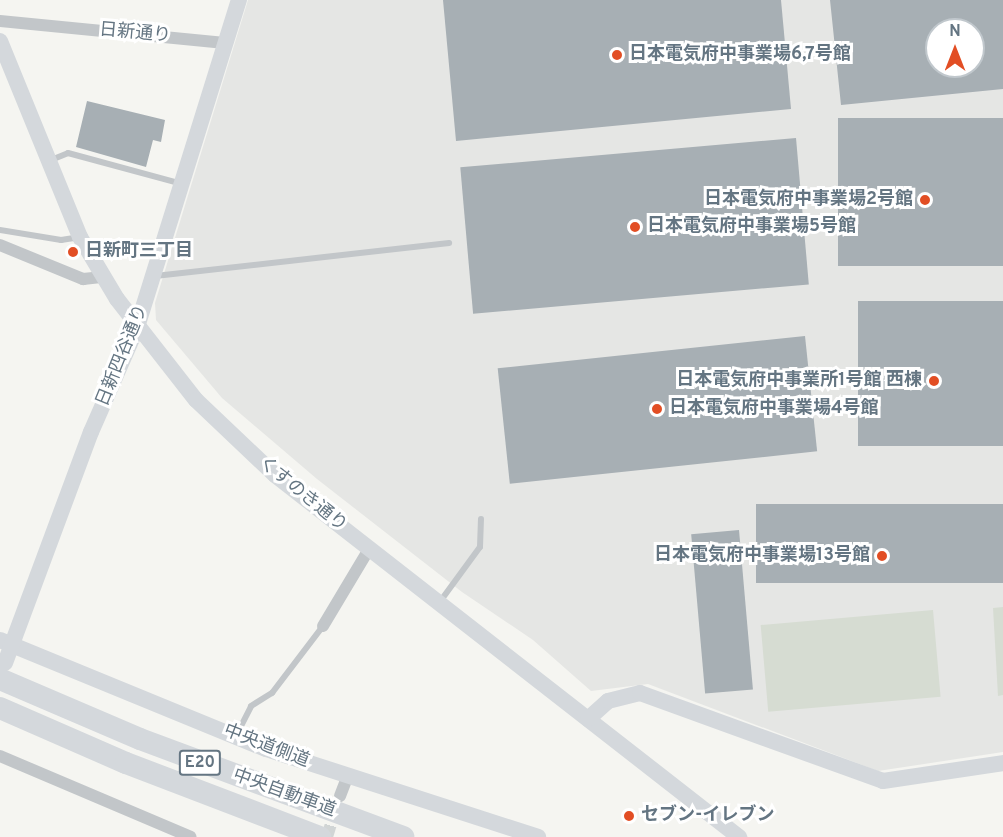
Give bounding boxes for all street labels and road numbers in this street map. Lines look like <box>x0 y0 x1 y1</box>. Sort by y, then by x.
street label: 日新通り <box>98 20 172 48</box>
street label: 日新四谷通り <box>93 302 153 410</box>
street label: くすのき通り <box>253 453 351 537</box>
street label: 中央道側道 <box>220 721 312 773</box>
road number: E20 <box>178 750 222 776</box>
street label: 中央自動車道 <box>230 765 338 823</box>

